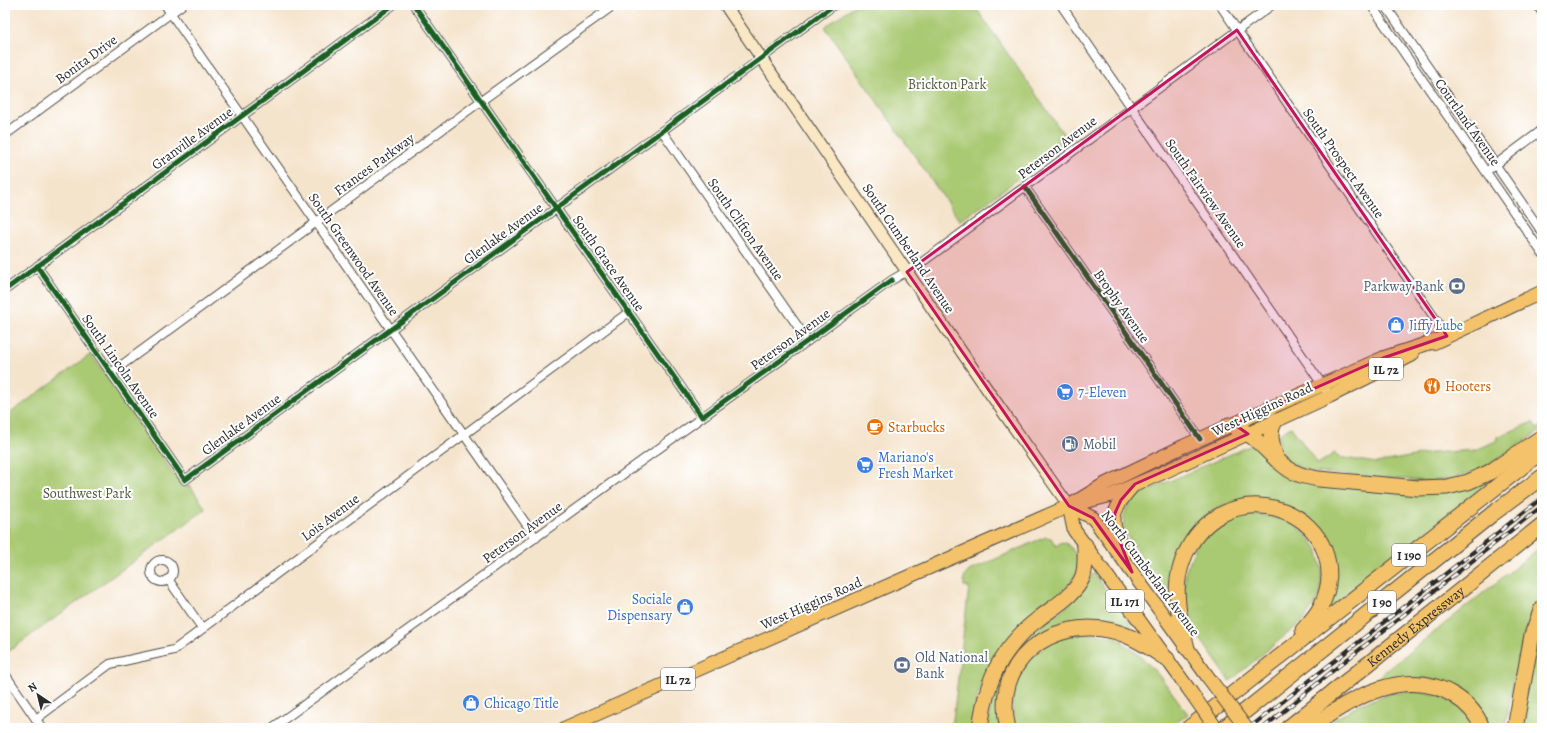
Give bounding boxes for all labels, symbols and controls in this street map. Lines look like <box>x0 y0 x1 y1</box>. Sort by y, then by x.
street label: Bonita Drive <box>52 31 121 88</box>
park label: Brickton Park <box>908 75 986 94</box>
street label: Courtland Avenue <box>1430 75 1505 170</box>
street label: Granville Avenue <box>148 103 237 174</box>
street label: South Prospect Avenue <box>1298 104 1389 222</box>
street label: Peterson Avenue <box>1014 111 1101 183</box>
street label: Frances Parkway <box>330 128 419 200</box>
street label: South Fairview Avenue <box>1161 135 1251 252</box>
street label: South Clifton Avenue <box>703 174 788 284</box>
street label: South Cumberland Avenue <box>858 180 959 317</box>
street label: South Greenwood Avenue <box>304 189 403 320</box>
street label: Glenlake Avenue <box>460 198 547 269</box>
street label: South Grace Avenue <box>568 211 649 315</box>
street label: Brophy Avenue <box>1089 266 1154 347</box>
bank icon: Parkway Bank <box>1447 276 1467 296</box>
place label: Parkway Bank <box>1363 277 1444 296</box>
street label: Peterson Avenue <box>747 304 834 375</box>
street label: South Lincoln Avenue <box>77 310 164 422</box>
shop icon: Jiffy Lube <box>1386 315 1406 335</box>
place label: Jiffy Lube <box>1409 316 1463 335</box>
road number: IL 72 <box>1369 358 1403 380</box>
restaurant icon: Hooters <box>1422 376 1442 396</box>
place label: Hooters <box>1445 377 1491 396</box>
street label: West Higgins Road <box>1208 378 1316 441</box>
supermarket icon: 7-Eleven <box>1055 382 1075 402</box>
place label: 7-Eleven <box>1078 383 1127 402</box>
street label: Glenlake Avenue <box>198 389 285 460</box>
cafe icon: Starbucks <box>865 417 885 437</box>
place label: Starbucks <box>888 418 945 437</box>
fuel station icon: Mobil <box>1060 434 1080 454</box>
place label: Mobil <box>1083 435 1117 454</box>
place label: Mariano's Fresh Market <box>878 448 954 483</box>
supermarket icon: Mariano's Fresh Market <box>855 455 875 475</box>
park label: Southwest Park <box>43 484 131 503</box>
street label: Lois Avenue <box>297 489 363 545</box>
street label: Peterson Avenue <box>479 497 566 568</box>
street label: North Cumberland Avenue <box>1097 506 1204 640</box>
road number: I 190 <box>1392 544 1426 566</box>
street label: West Higgins Road <box>757 572 865 635</box>
street label: Kennedy Expressway <box>1363 581 1469 672</box>
place label: Sociale Dispensary <box>607 590 673 625</box>
road number: IL 171 <box>1106 590 1144 612</box>
road number: I 90 <box>1368 591 1396 613</box>
shop icon: Sociale Dispensary <box>675 597 695 617</box>
place label: Old National Bank <box>915 648 988 683</box>
bank icon: Old National Bank <box>892 655 912 675</box>
road number: IL 72 <box>661 668 695 690</box>
north arrow <box>18 675 58 715</box>
text: N <box>25 679 40 696</box>
shop icon: Chicago Title <box>461 693 481 713</box>
place label: Chicago Title <box>484 694 559 713</box>

